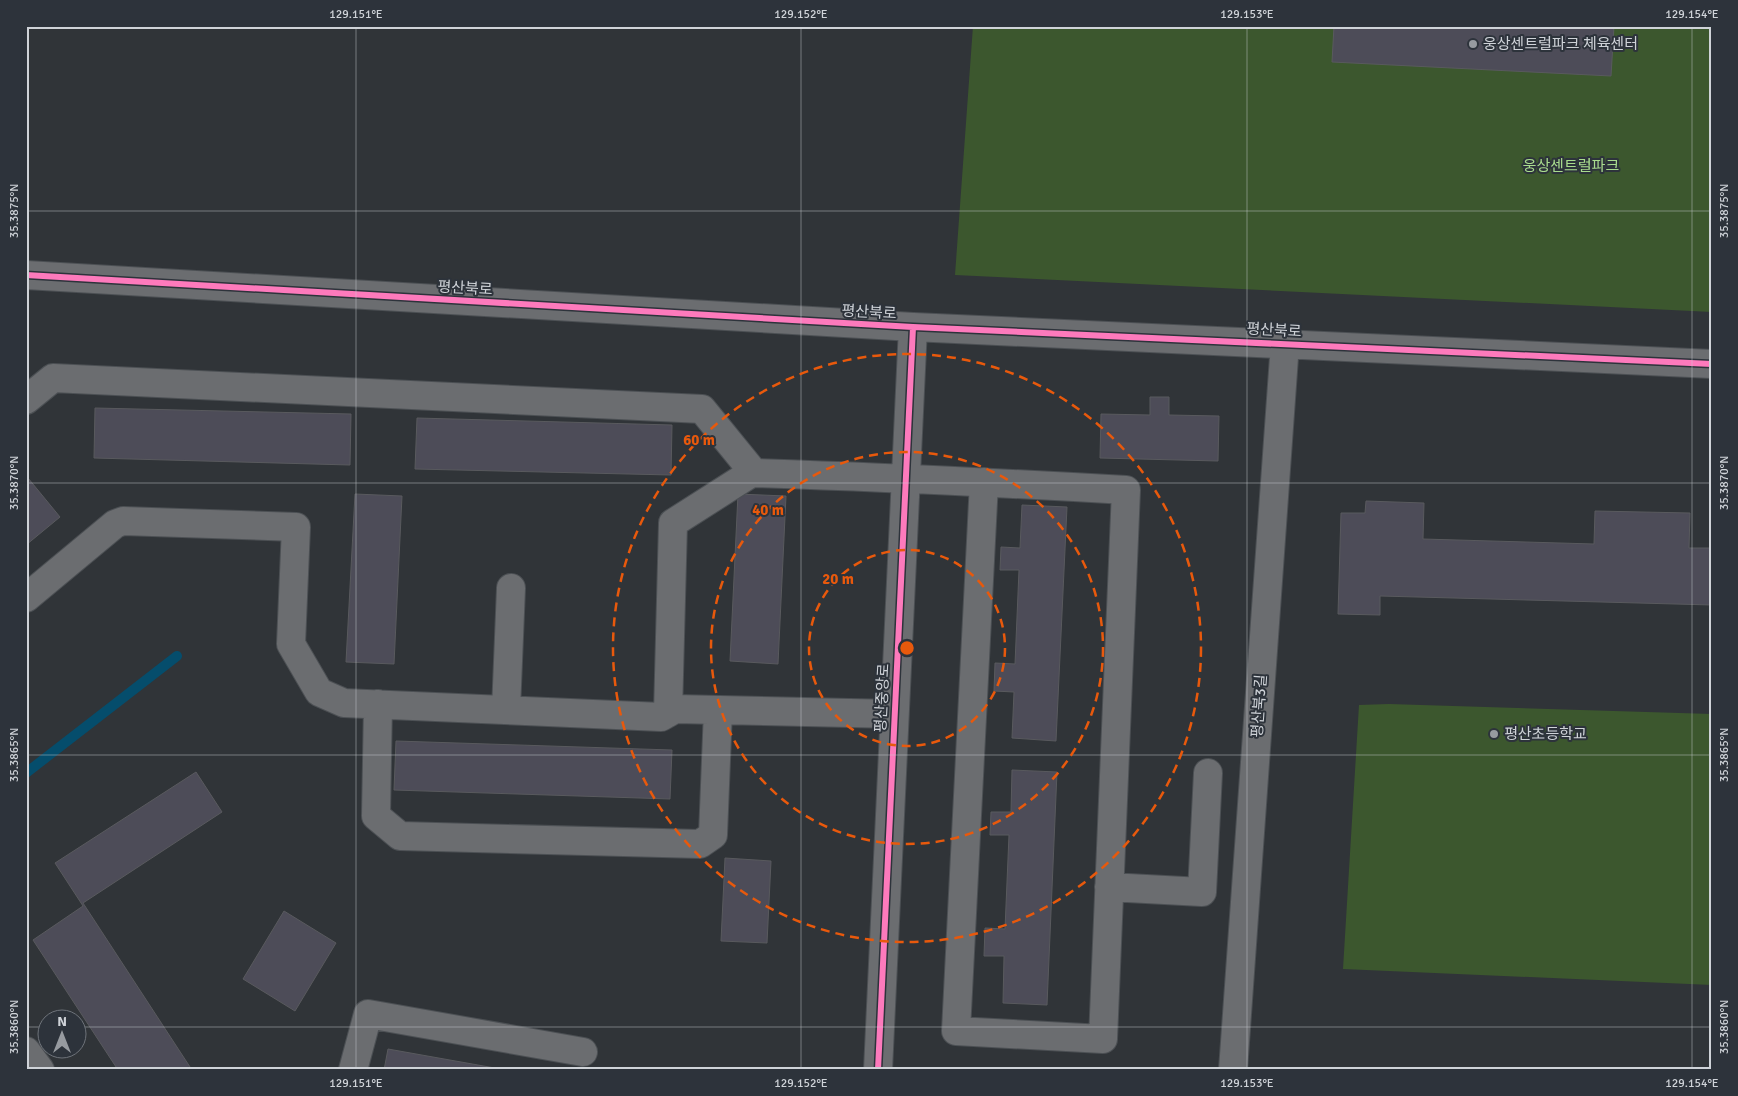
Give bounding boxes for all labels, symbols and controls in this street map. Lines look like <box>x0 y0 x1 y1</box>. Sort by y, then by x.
text: 129.151°E <box>329 7 383 22</box>
text: 129.152°E <box>774 7 828 22</box>
text: 129.153°E <box>1220 7 1274 22</box>
text: 129.154°E <box>1665 7 1719 22</box>
place label: 웅상센트럴파크 체육센터 <box>1483 35 1638 53</box>
marker: 웅상센트럴파크 체육센터 <box>1467 38 1479 50</box>
park label: 웅상센트럴파크 <box>1523 157 1619 175</box>
text: 35.3875°N <box>7 184 22 238</box>
text: 35.3875°N <box>1717 184 1732 238</box>
street label: 평산북로 <box>437 278 493 298</box>
street label: 평산북로 <box>841 302 897 322</box>
street label: 평산북로 <box>1246 320 1302 340</box>
text: 60 m <box>683 431 715 449</box>
text: 35.3870°N <box>7 456 22 510</box>
text: 35.3870°N <box>1717 456 1732 510</box>
text: 40 m <box>752 501 784 519</box>
text: 20 m <box>822 570 854 588</box>
centre of rings <box>898 639 916 657</box>
street label: 평산중앙로 <box>871 663 893 733</box>
street label: 평산북3길 <box>1248 674 1270 738</box>
place label: 평산초등학교 <box>1504 725 1587 743</box>
text: 35.3865°N <box>7 728 22 782</box>
marker: 평산초등학교 <box>1488 728 1500 740</box>
text: 35.3865°N <box>1717 728 1732 782</box>
text: 35.3860°N <box>7 1000 22 1054</box>
text: 35.3860°N <box>1717 1000 1732 1054</box>
north arrow <box>38 1008 88 1058</box>
text: N <box>57 1013 67 1030</box>
text: 129.151°E <box>329 1076 383 1091</box>
text: 129.152°E <box>774 1076 828 1091</box>
text: 129.153°E <box>1220 1076 1274 1091</box>
text: 129.154°E <box>1665 1076 1719 1091</box>

